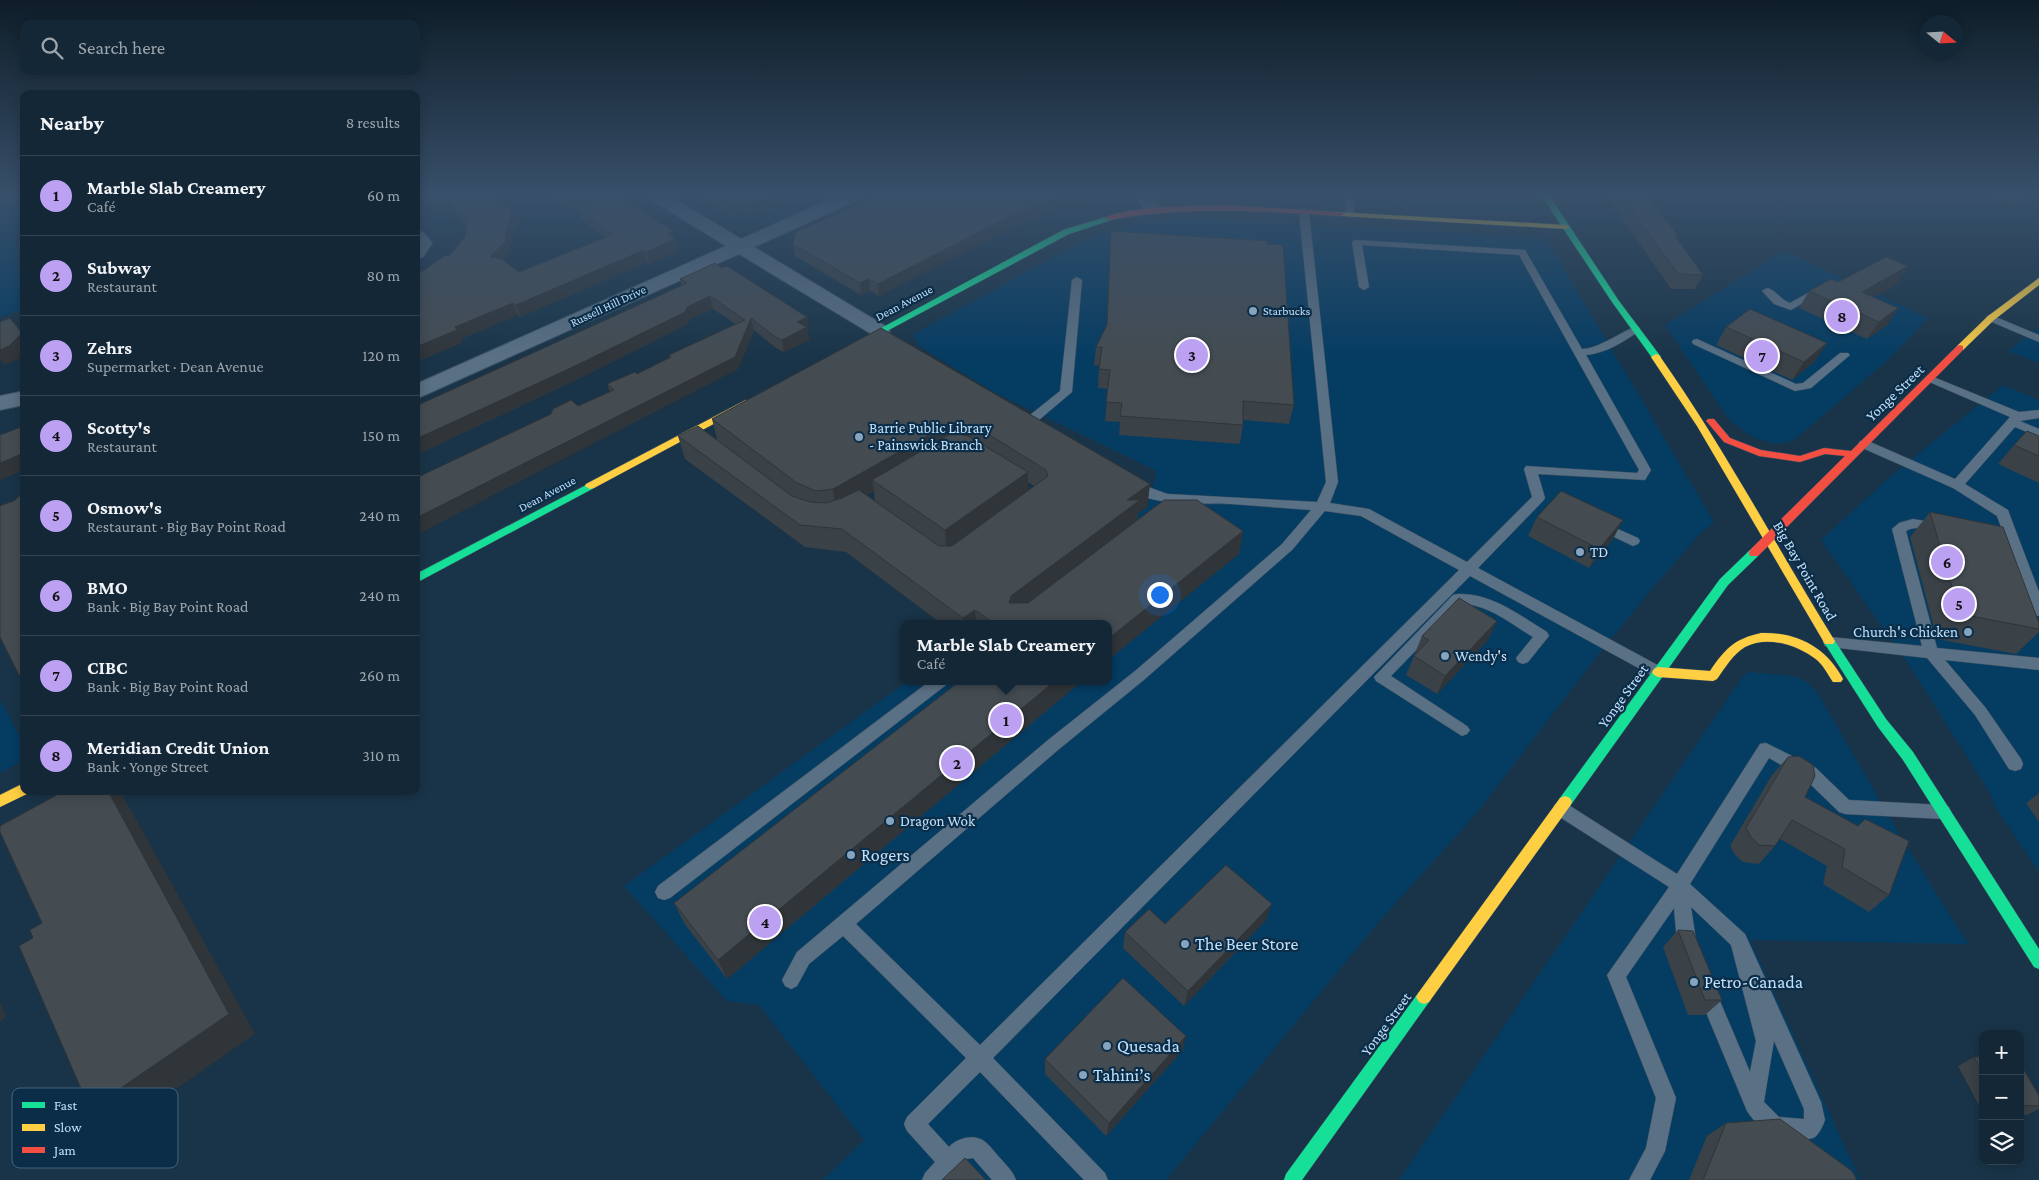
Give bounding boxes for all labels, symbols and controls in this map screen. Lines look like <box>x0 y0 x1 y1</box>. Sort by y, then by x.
north arrow <box>1919 15 1964 60</box>
search box <box>20 20 420 75</box>
icon: search <box>38 34 66 62</box>
text: Search here <box>78 37 165 58</box>
text: Nearby <box>40 111 104 135</box>
text: 8 results <box>346 114 400 131</box>
text: Marble Slab Creamery <box>87 177 266 198</box>
text: 1 <box>53 187 59 204</box>
text: 60 m <box>367 187 400 204</box>
text: Café <box>87 198 115 215</box>
text: Subway <box>87 257 151 278</box>
text: 2 <box>52 267 60 284</box>
text: 80 m <box>366 267 400 284</box>
text: Restaurant <box>87 278 157 295</box>
street label: Russell Hill Drive <box>568 282 648 330</box>
street label: Dean Avenue <box>873 282 935 324</box>
pin: 8 <box>1826 297 1858 335</box>
place label: Starbucks <box>1263 304 1310 318</box>
marker: Starbucks <box>1247 305 1259 317</box>
pin: 3 <box>1176 336 1208 374</box>
text: Zehrs <box>87 337 132 358</box>
pin: 7 <box>1746 337 1778 375</box>
text: 3 <box>52 347 60 364</box>
text: 120 m <box>362 347 400 364</box>
text: Supermarket · Dean Avenue <box>87 358 263 375</box>
street label: Yonge Street <box>1863 361 1929 425</box>
text: Scotty's <box>87 417 151 438</box>
place label: Barrie Public Library - Painswick Branch <box>869 420 992 453</box>
text: 4 <box>52 427 60 444</box>
text: 150 m <box>362 427 400 444</box>
marker: Barrie Public Library - Painswick Branch <box>853 431 865 443</box>
text: Restaurant <box>87 438 157 455</box>
street label: Dean Avenue <box>516 473 578 515</box>
text: Osmow's <box>87 497 162 518</box>
text: 5 <box>52 507 60 524</box>
text: 240 m <box>359 507 400 524</box>
text: Restaurant · Big Bay Point Road <box>87 518 286 535</box>
street label: Big Bay Point Road <box>1769 519 1840 624</box>
pin: 6 <box>1931 543 1963 581</box>
place label: TD <box>1590 544 1608 560</box>
marker: TD <box>1574 546 1586 558</box>
text: BMO <box>87 577 128 598</box>
your location <box>1147 582 1173 608</box>
pin: 5 <box>1943 585 1975 623</box>
text: 6 <box>52 587 60 604</box>
text: 240 m <box>359 587 400 604</box>
text: Bank · Big Bay Point Road <box>87 598 249 615</box>
popup <box>900 620 1112 685</box>
place label: Church's Chicken <box>1853 624 1958 640</box>
marker: Church's Chicken <box>1962 626 1974 638</box>
text: Marble Slab Creamery <box>917 634 1095 655</box>
place label: Wendy's <box>1455 648 1507 665</box>
marker: Wendy's <box>1439 650 1451 662</box>
text: Café <box>917 655 945 672</box>
text: CIBC <box>87 657 128 678</box>
street label: Yonge Street <box>1595 660 1653 731</box>
text: 7 <box>52 667 60 684</box>
text: 260 m <box>359 667 400 684</box>
text: Bank · Big Bay Point Road <box>87 678 249 695</box>
pin: 1 <box>990 701 1022 739</box>
text: Meridian Credit Union <box>87 737 269 758</box>
pin: 2 <box>941 744 973 782</box>
text: 8 <box>51 747 61 764</box>
text: 310 m <box>362 747 400 764</box>
text: Bank · Yonge Street <box>87 758 208 775</box>
place label: Dragon Wok <box>900 813 976 830</box>
marker: Dragon Wok <box>884 815 896 827</box>
place label: Rogers <box>861 845 910 865</box>
marker: Rogers <box>845 849 857 861</box>
pin: 4 <box>749 903 781 941</box>
place label: The Beer Store <box>1195 934 1298 954</box>
marker: The Beer Store <box>1179 938 1191 950</box>
place label: Petro-Canada <box>1704 972 1803 992</box>
marker: Petro-Canada <box>1688 976 1700 988</box>
street label: Yonge Street <box>1358 988 1416 1059</box>
map controls <box>1979 1030 2024 1165</box>
button: + <box>1979 1030 2024 1075</box>
place label: Quesada <box>1117 1036 1180 1056</box>
marker: Quesada <box>1101 1040 1113 1052</box>
place label: Tahini’s <box>1093 1065 1150 1085</box>
marker: Tahini’s <box>1077 1069 1089 1081</box>
button: − <box>1979 1075 2024 1120</box>
legend <box>12 1088 178 1168</box>
text: Fast <box>54 1097 78 1113</box>
text: Slow <box>54 1119 82 1135</box>
button: layers <box>1979 1120 2024 1165</box>
text: Jam <box>52 1142 76 1158</box>

